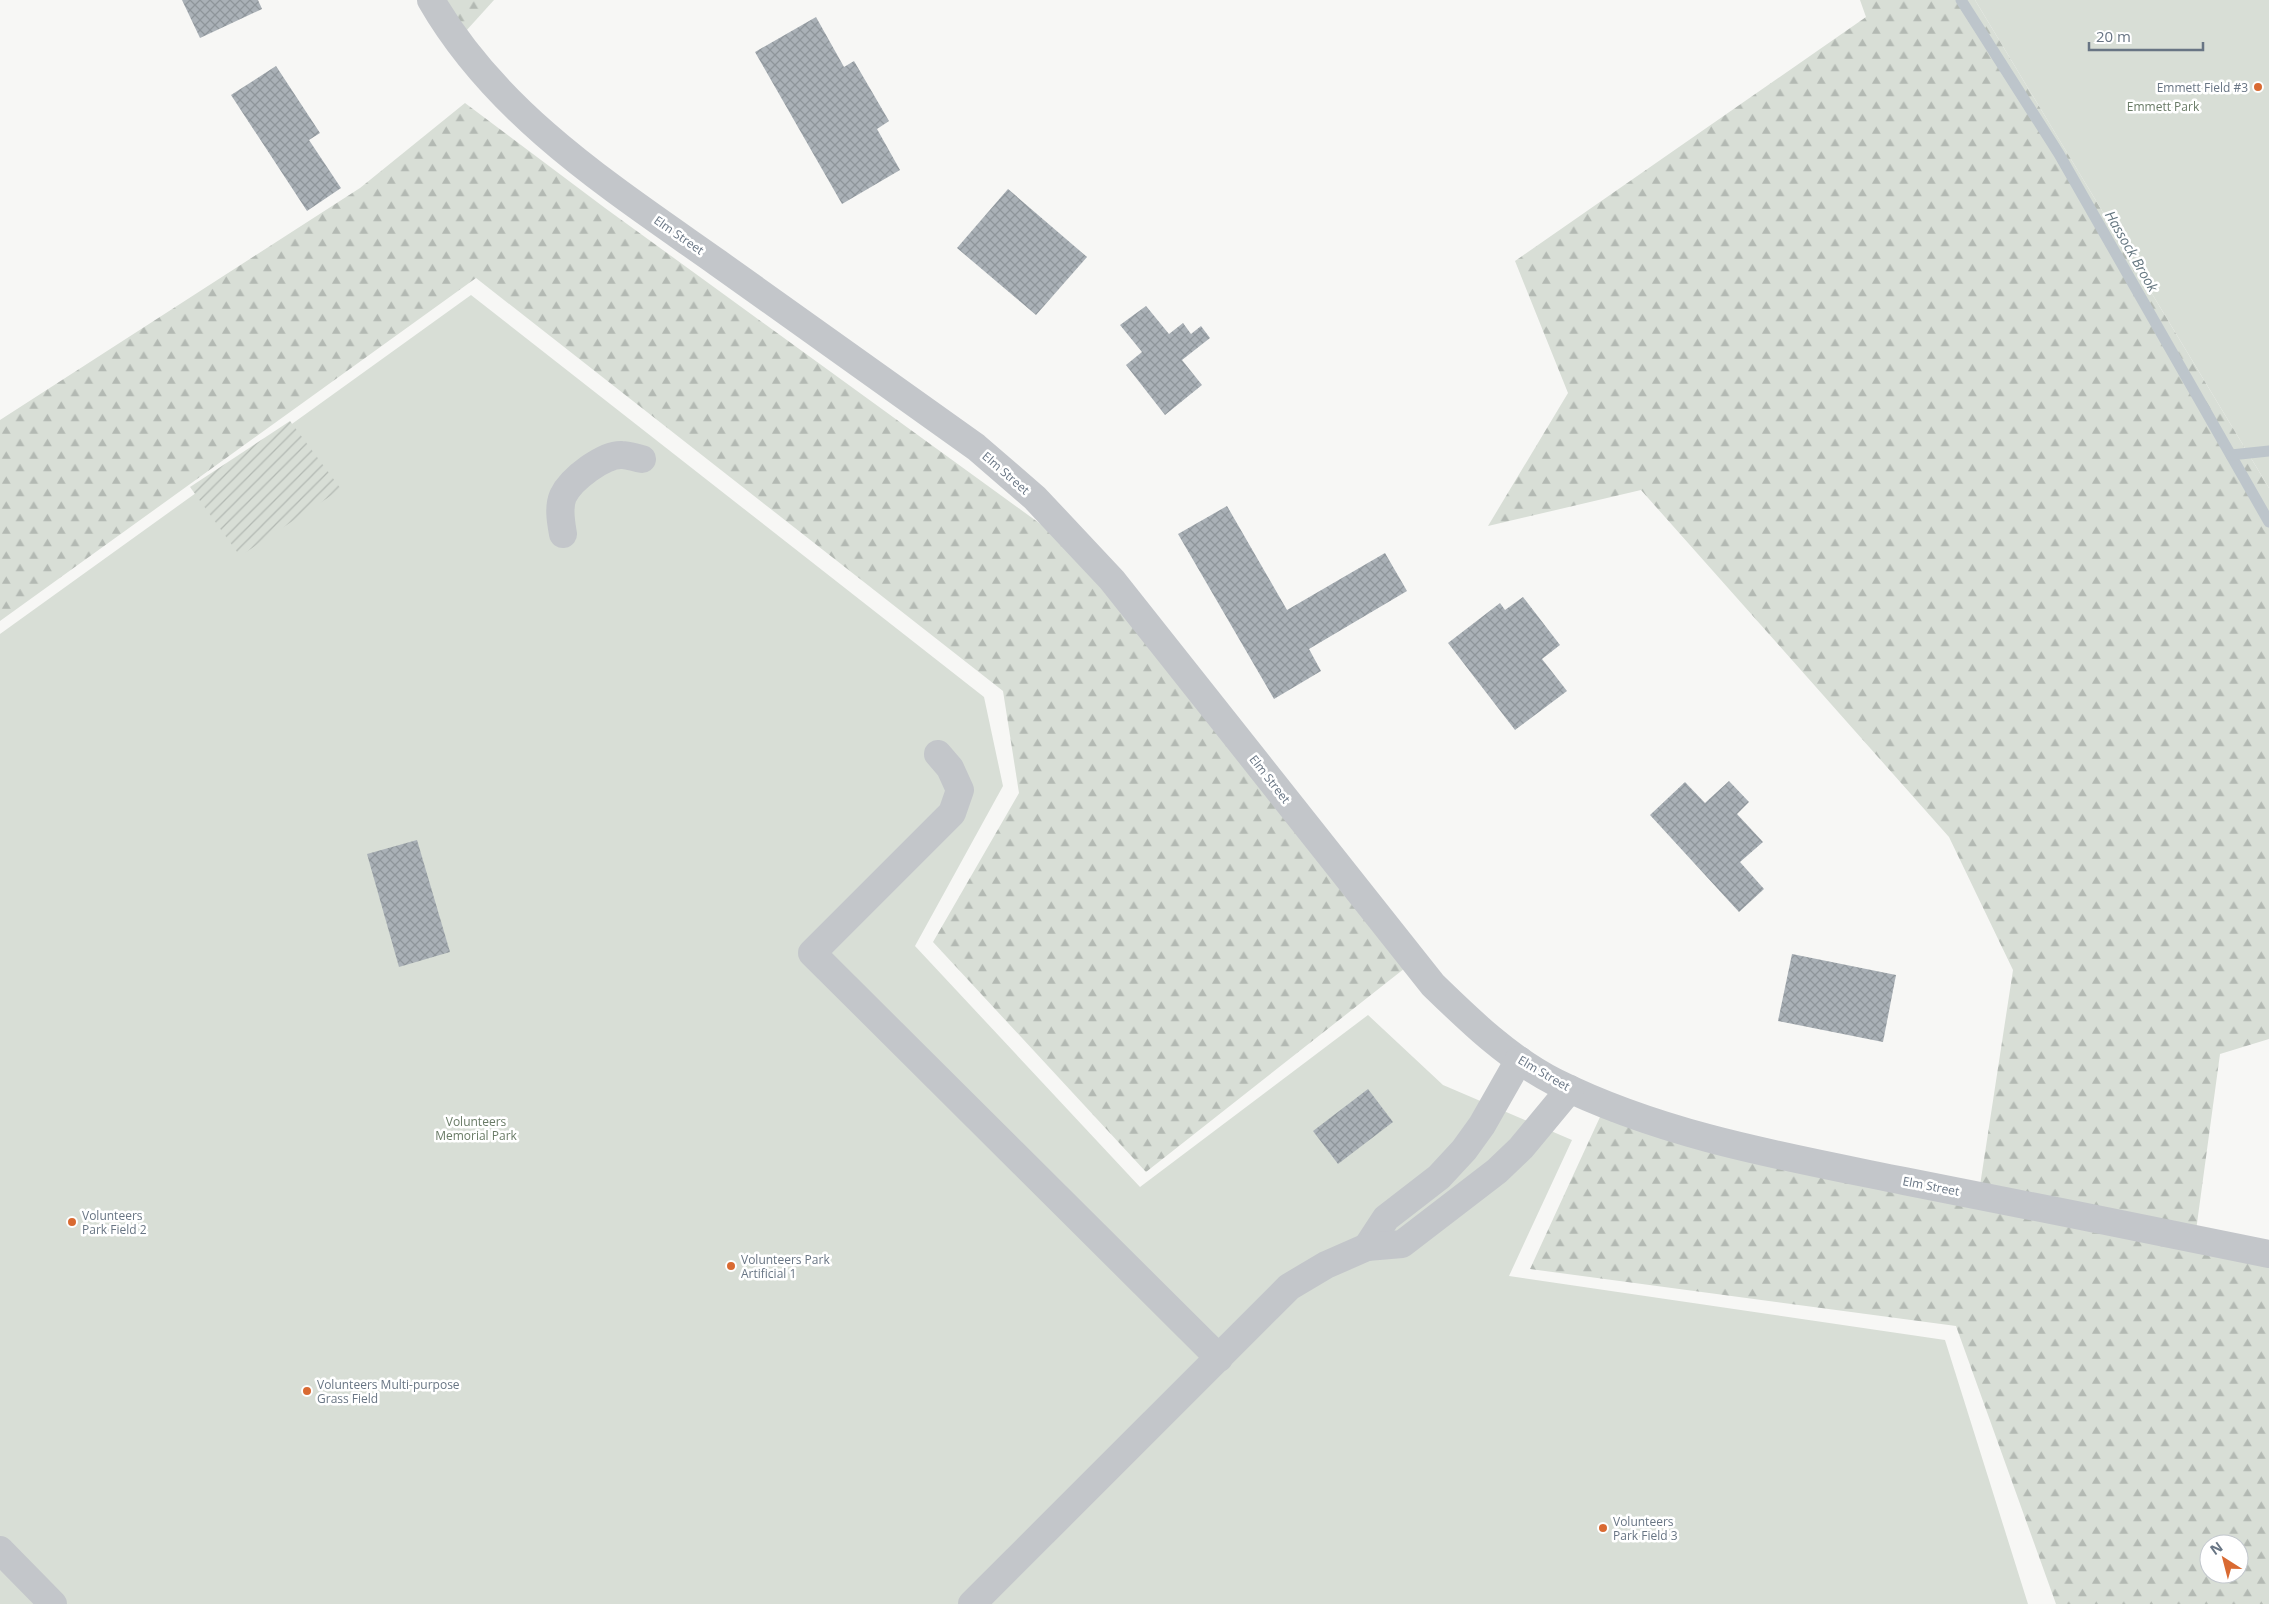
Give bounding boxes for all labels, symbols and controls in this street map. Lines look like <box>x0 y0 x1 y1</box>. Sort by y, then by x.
scale bar <box>2089 20 2203 52</box>
text: 20 m <box>2096 26 2131 46</box>
place label: Emmett Field #3 <box>2157 79 2248 96</box>
marker: Emmett Field #3 <box>2252 81 2264 93</box>
park label: Emmett Park <box>2127 98 2200 115</box>
water label: Hassock Brook <box>2101 207 2163 296</box>
street label: Elm Street <box>651 212 707 258</box>
street label: Elm Street <box>979 448 1033 498</box>
street label: Elm Street <box>1246 751 1294 807</box>
street label: Elm Street <box>1515 1051 1573 1095</box>
park label: Volunteers Memorial Park <box>435 1113 518 1144</box>
street label: Elm Street <box>1901 1172 1961 1200</box>
place label: Volunteers Park Field 2 <box>82 1207 147 1238</box>
marker: Volunteers Park Field 2 <box>66 1216 78 1228</box>
place label: Volunteers Park Artificial 1 <box>741 1251 830 1282</box>
marker: Volunteers Park Artificial 1 <box>725 1260 737 1272</box>
place label: Volunteers Multi-purpose Grass Field <box>317 1376 460 1407</box>
marker: Volunteers Multi-purpose Grass Field <box>301 1385 313 1397</box>
place label: Volunteers Park Field 3 <box>1613 1513 1678 1544</box>
marker: Volunteers Park Field 3 <box>1597 1522 1609 1534</box>
north arrow <box>2199 1534 2249 1584</box>
text: N <box>2206 1537 2226 1559</box>

